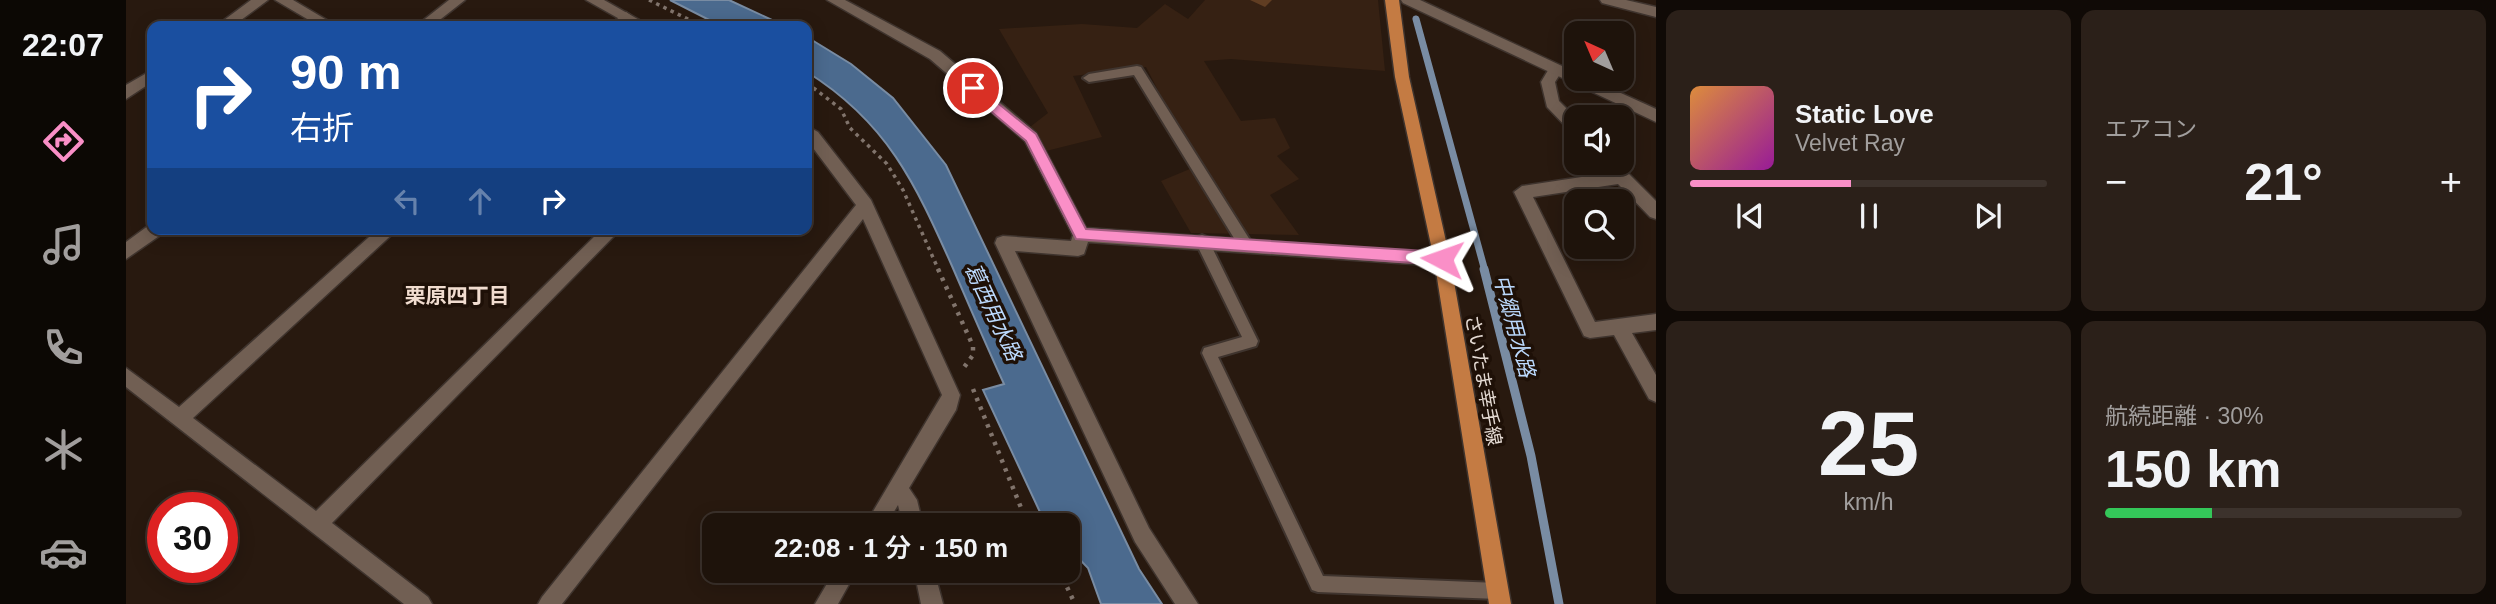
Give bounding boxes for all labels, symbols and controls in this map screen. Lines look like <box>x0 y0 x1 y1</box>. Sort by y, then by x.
north arrow <box>1564 21 1634 91</box>
map controls <box>1564 21 1634 259</box>
text: 22:07 <box>22 27 104 63</box>
text: 90 m <box>290 45 402 99</box>
icon: right <box>175 49 266 140</box>
pin <box>943 58 1003 118</box>
icon: arrive <box>954 69 992 107</box>
text: Static Love <box>1795 99 1934 129</box>
button: sound <box>1564 105 1634 175</box>
text: 右折 <box>290 110 354 146</box>
text: エアコン <box>2105 116 2197 142</box>
icon: directions <box>39 117 88 166</box>
text: Velvet Ray <box>1795 130 1905 156</box>
text: 21° <box>2244 153 2323 211</box>
text: − <box>2105 161 2127 203</box>
text: + <box>2440 161 2462 203</box>
icon: left <box>388 182 426 220</box>
icon: ahead <box>461 182 499 220</box>
icon: right <box>534 182 572 220</box>
button: search <box>1564 189 1634 259</box>
icon: previous <box>1731 197 1769 235</box>
icon: pause <box>1850 197 1888 235</box>
icon: next <box>1969 197 2007 235</box>
icon: music <box>39 220 88 269</box>
position arrow <box>1405 222 1479 296</box>
water label: 葛西用水路 <box>961 259 1027 366</box>
water label: 中郷用水路 <box>1490 272 1540 381</box>
district label: 栗原四丁目 <box>405 284 510 307</box>
street label: さいたま幸手線 <box>1462 313 1505 447</box>
icon: phone <box>39 323 88 372</box>
text: 25 <box>1818 393 1919 494</box>
text: 航続距離 · 30% <box>2105 403 2263 429</box>
icon: climate <box>39 425 88 474</box>
text: 150 km <box>2105 440 2281 498</box>
text: km/h <box>1844 489 1893 515</box>
speed limit sign: 30 <box>147 492 238 583</box>
icon: car <box>39 528 88 577</box>
text: 22:08 · 1 分 · 150 m <box>774 533 1008 563</box>

